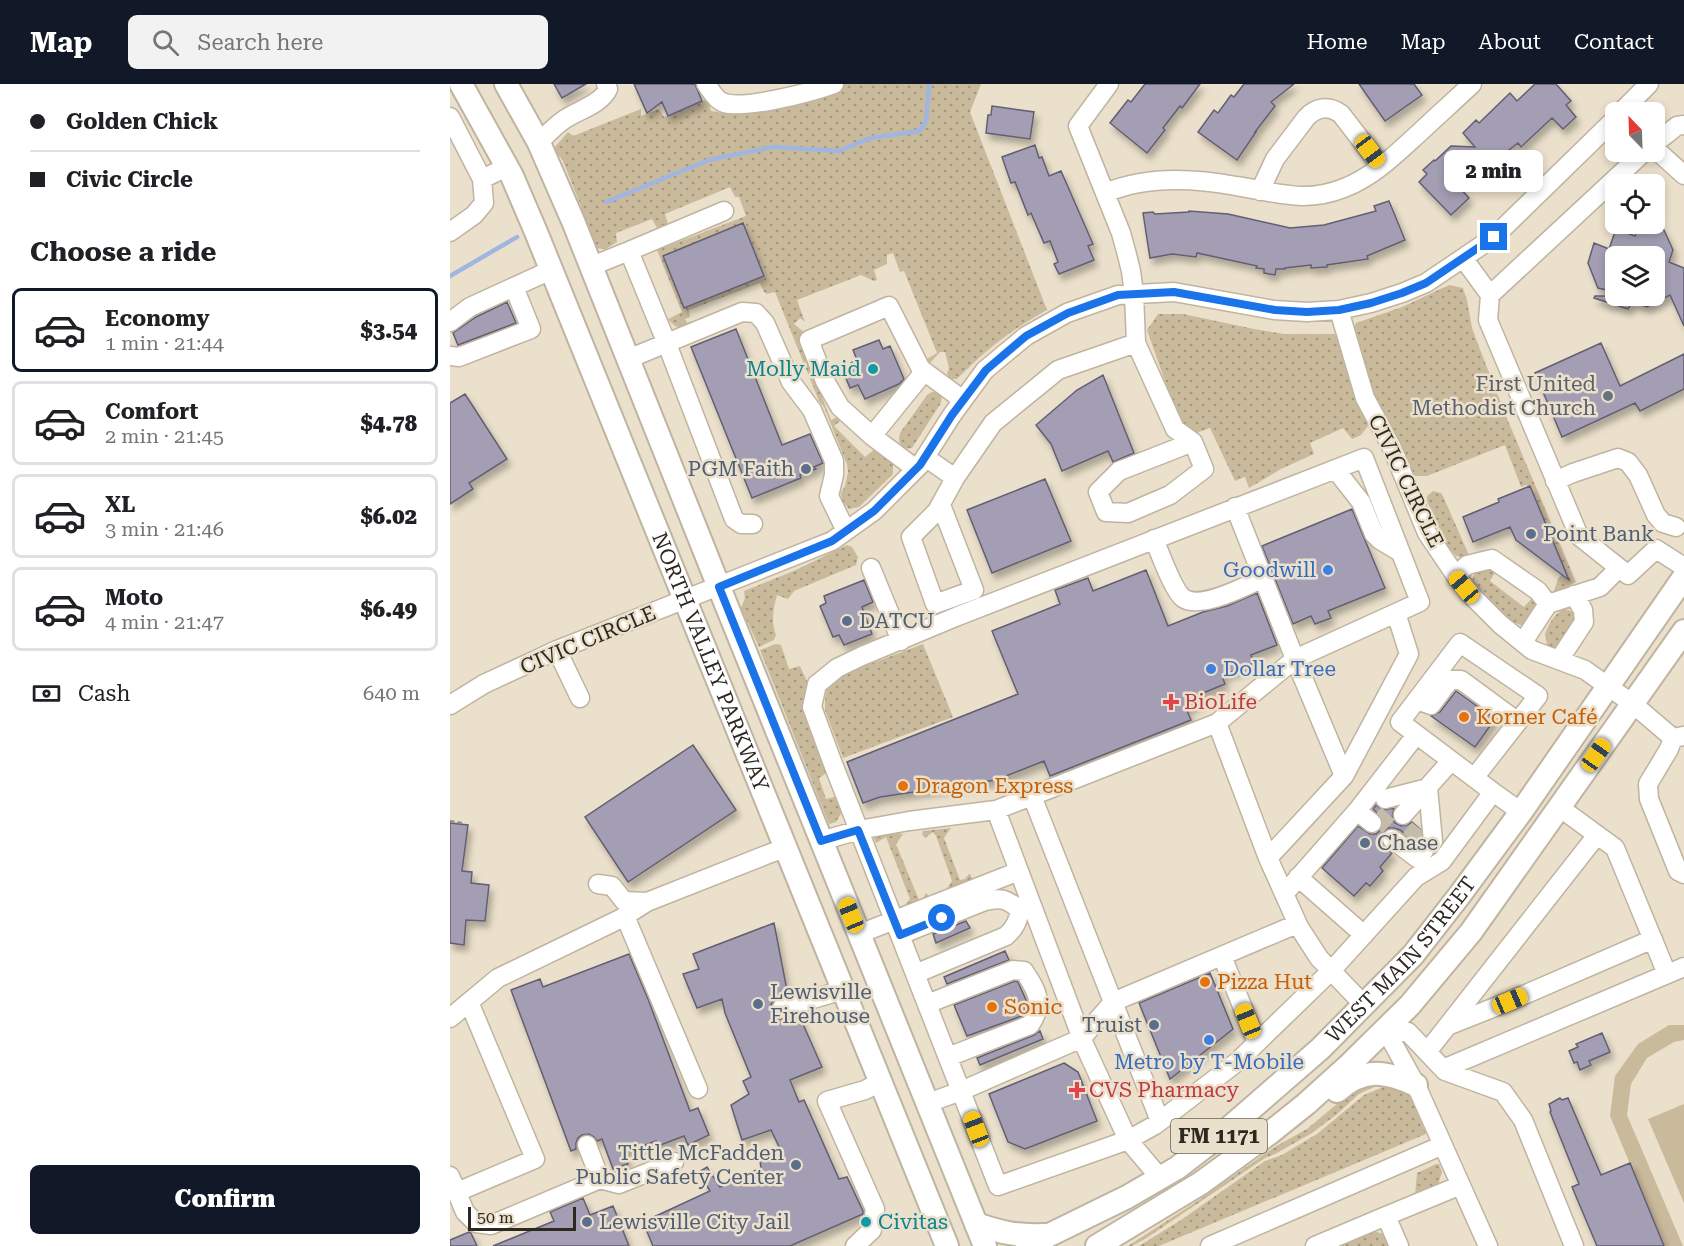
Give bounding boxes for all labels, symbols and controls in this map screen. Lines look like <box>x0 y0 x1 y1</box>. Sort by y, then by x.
search box <box>128 15 548 69</box>
text: Map <box>30 26 92 59</box>
icon: search <box>149 26 182 59</box>
text: Search here <box>197 30 323 55</box>
text: Home <box>1307 30 1368 54</box>
text: Map <box>1401 30 1446 54</box>
text: About <box>1479 30 1541 54</box>
text: Contact <box>1574 30 1654 54</box>
north arrow <box>1605 102 1665 162</box>
map controls <box>1605 102 1665 306</box>
text: Golden Chick <box>66 109 218 134</box>
car <box>1352 131 1388 171</box>
callout: 2 min <box>1444 150 1544 192</box>
text: 2 min <box>1465 159 1522 183</box>
text: Civic Circle <box>66 167 193 192</box>
button: locate <box>1605 174 1665 234</box>
route end <box>1480 223 1507 250</box>
text: Choose a ride <box>30 236 216 268</box>
button: layers <box>1605 246 1665 306</box>
icon: car <box>33 303 87 357</box>
text: Economy <box>105 306 209 331</box>
text: $3.54 <box>360 318 417 343</box>
text: 1 min · 21:44 <box>105 331 224 355</box>
place label: Molly Maid <box>746 357 862 381</box>
marker: Molly Maid <box>866 362 880 376</box>
place label: First United Methodist Church <box>1412 372 1597 420</box>
marker: First United Methodist Church <box>1601 389 1615 403</box>
icon: car <box>33 396 87 450</box>
text: Comfort <box>105 399 198 424</box>
text: $4.78 <box>360 411 417 436</box>
street label: CIVIC CIRCLE <box>1363 411 1449 551</box>
text: 2 min · 21:45 <box>105 424 224 448</box>
place label: PGM Faith <box>687 457 794 481</box>
marker: PGM Faith <box>799 462 813 476</box>
icon: car <box>33 489 87 543</box>
text: XL <box>105 492 135 517</box>
text: $6.02 <box>360 504 417 529</box>
text: 3 min · 21:46 <box>105 517 224 541</box>
place label: Point Bank <box>1543 522 1654 546</box>
marker: Point Bank <box>1524 527 1538 541</box>
street label: NORTH VALLEY PARKWAY <box>647 529 774 796</box>
place label: Goodwill <box>1223 558 1316 582</box>
marker: Goodwill <box>1321 563 1335 577</box>
car <box>1446 567 1482 607</box>
icon: car <box>33 582 87 636</box>
text: Moto <box>105 585 163 610</box>
text: $6.49 <box>360 597 417 622</box>
street label: CIVIC CIRCLE <box>517 601 659 679</box>
place label: DATCU <box>859 609 934 633</box>
text: 4 min · 21:47 <box>105 610 224 634</box>
marker: DATCU <box>840 614 854 628</box>
place label: Dollar Tree <box>1223 657 1336 681</box>
marker: Dollar Tree <box>1204 662 1218 676</box>
icon: cash <box>30 677 63 710</box>
text: Cash <box>78 681 130 706</box>
text: 640 m <box>363 681 420 705</box>
place label: BioLife <box>1184 690 1257 714</box>
marker: BioLife <box>1162 693 1180 711</box>
place label: Korner Café <box>1476 705 1598 729</box>
marker: Korner Café <box>1457 710 1471 724</box>
car <box>1578 735 1614 775</box>
place label: Dragon Express <box>915 774 1073 798</box>
marker: Dragon Express <box>896 779 910 793</box>
place label: Chase <box>1377 831 1438 855</box>
marker: Chase <box>1358 836 1372 850</box>
street label: WEST MAIN STREET <box>1321 872 1481 1048</box>
car <box>836 895 866 935</box>
route start <box>928 904 955 931</box>
place label: Pizza Hut <box>1217 970 1312 994</box>
marker: Pizza Hut <box>1198 975 1212 989</box>
place label: Lewisville Firehouse <box>770 980 872 1028</box>
car <box>1490 986 1530 1016</box>
place label: Sonic <box>1004 995 1063 1019</box>
marker: Lewisville Firehouse <box>751 997 765 1011</box>
marker: Sonic <box>985 1000 999 1014</box>
car <box>1233 1001 1263 1041</box>
place label: Truist <box>1082 1013 1142 1037</box>
marker: Truist <box>1147 1018 1161 1032</box>
marker: Metro by T-Mobile <box>1202 1033 1216 1047</box>
place label: Metro by T-Mobile <box>1114 1050 1304 1074</box>
place label: CVS Pharmacy <box>1089 1078 1239 1102</box>
marker: CVS Pharmacy <box>1070 1083 1084 1097</box>
car <box>961 1109 991 1149</box>
road number: FM 1171 <box>1171 1119 1267 1153</box>
place label: Tittle McFadden Public Safety Center <box>575 1141 784 1189</box>
marker: Tittle McFadden Public Safety Center <box>789 1158 803 1172</box>
button: Confirm <box>30 1165 420 1234</box>
scale bar <box>468 1204 576 1232</box>
text: 50 m <box>477 1208 514 1227</box>
place label: Lewisville City Jail <box>599 1210 790 1234</box>
place label: Civitas <box>878 1210 948 1234</box>
marker: Lewisville City Jail <box>580 1215 594 1229</box>
marker: Civitas <box>859 1215 873 1229</box>

